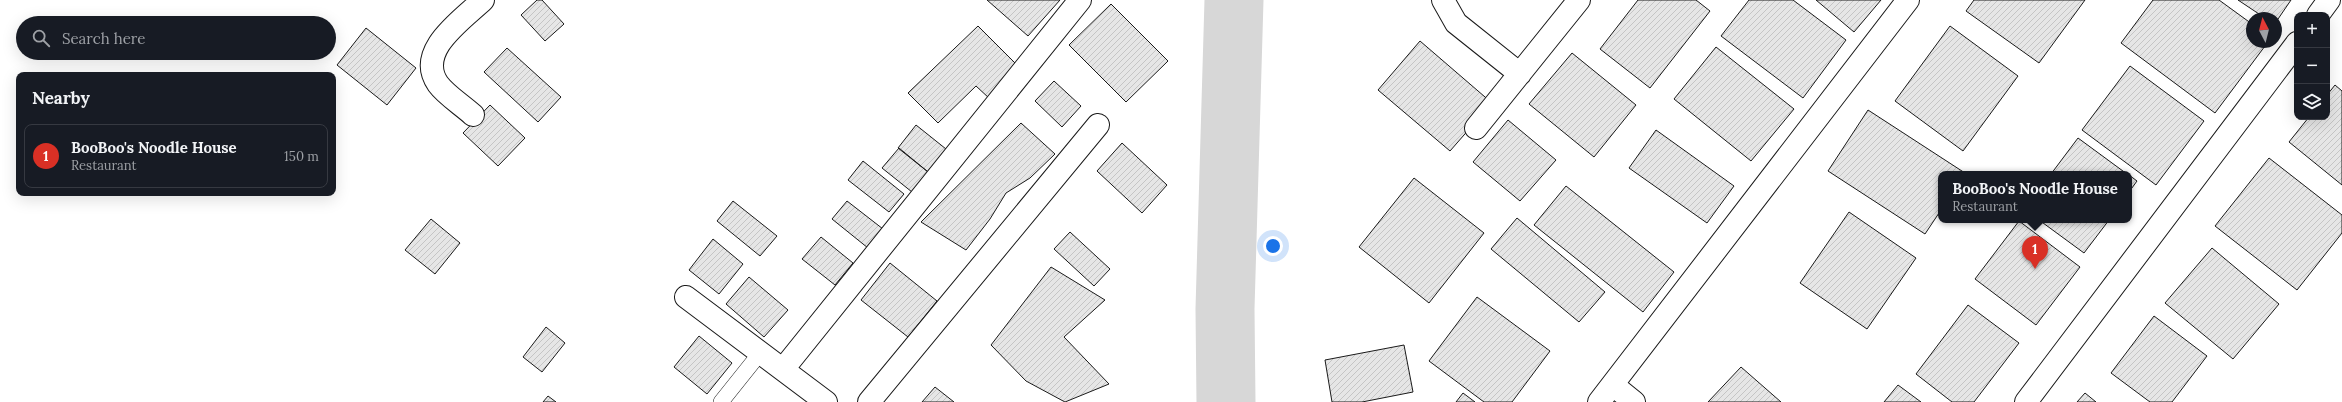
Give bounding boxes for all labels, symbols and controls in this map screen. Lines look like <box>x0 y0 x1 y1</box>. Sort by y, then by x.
north arrow <box>2246 12 2282 48</box>
map controls <box>2294 12 2330 120</box>
button: + <box>2294 12 2330 48</box>
search box <box>16 16 336 60</box>
icon: search <box>30 27 52 49</box>
text: Search here <box>62 29 145 48</box>
button: − <box>2294 48 2330 84</box>
button: layers <box>2294 84 2330 120</box>
text: Nearby <box>32 87 90 109</box>
text: BooBoo's Noodle House <box>71 138 237 157</box>
text: 1 <box>43 148 49 165</box>
text: 150 m <box>284 148 319 165</box>
text: Restaurant <box>71 157 137 174</box>
popup <box>1938 171 2132 223</box>
text: BooBoo's Noodle House <box>1952 179 2118 198</box>
text: Restaurant <box>1952 198 2018 215</box>
your location <box>1263 236 1283 256</box>
pin: 1 <box>2022 236 2048 269</box>

